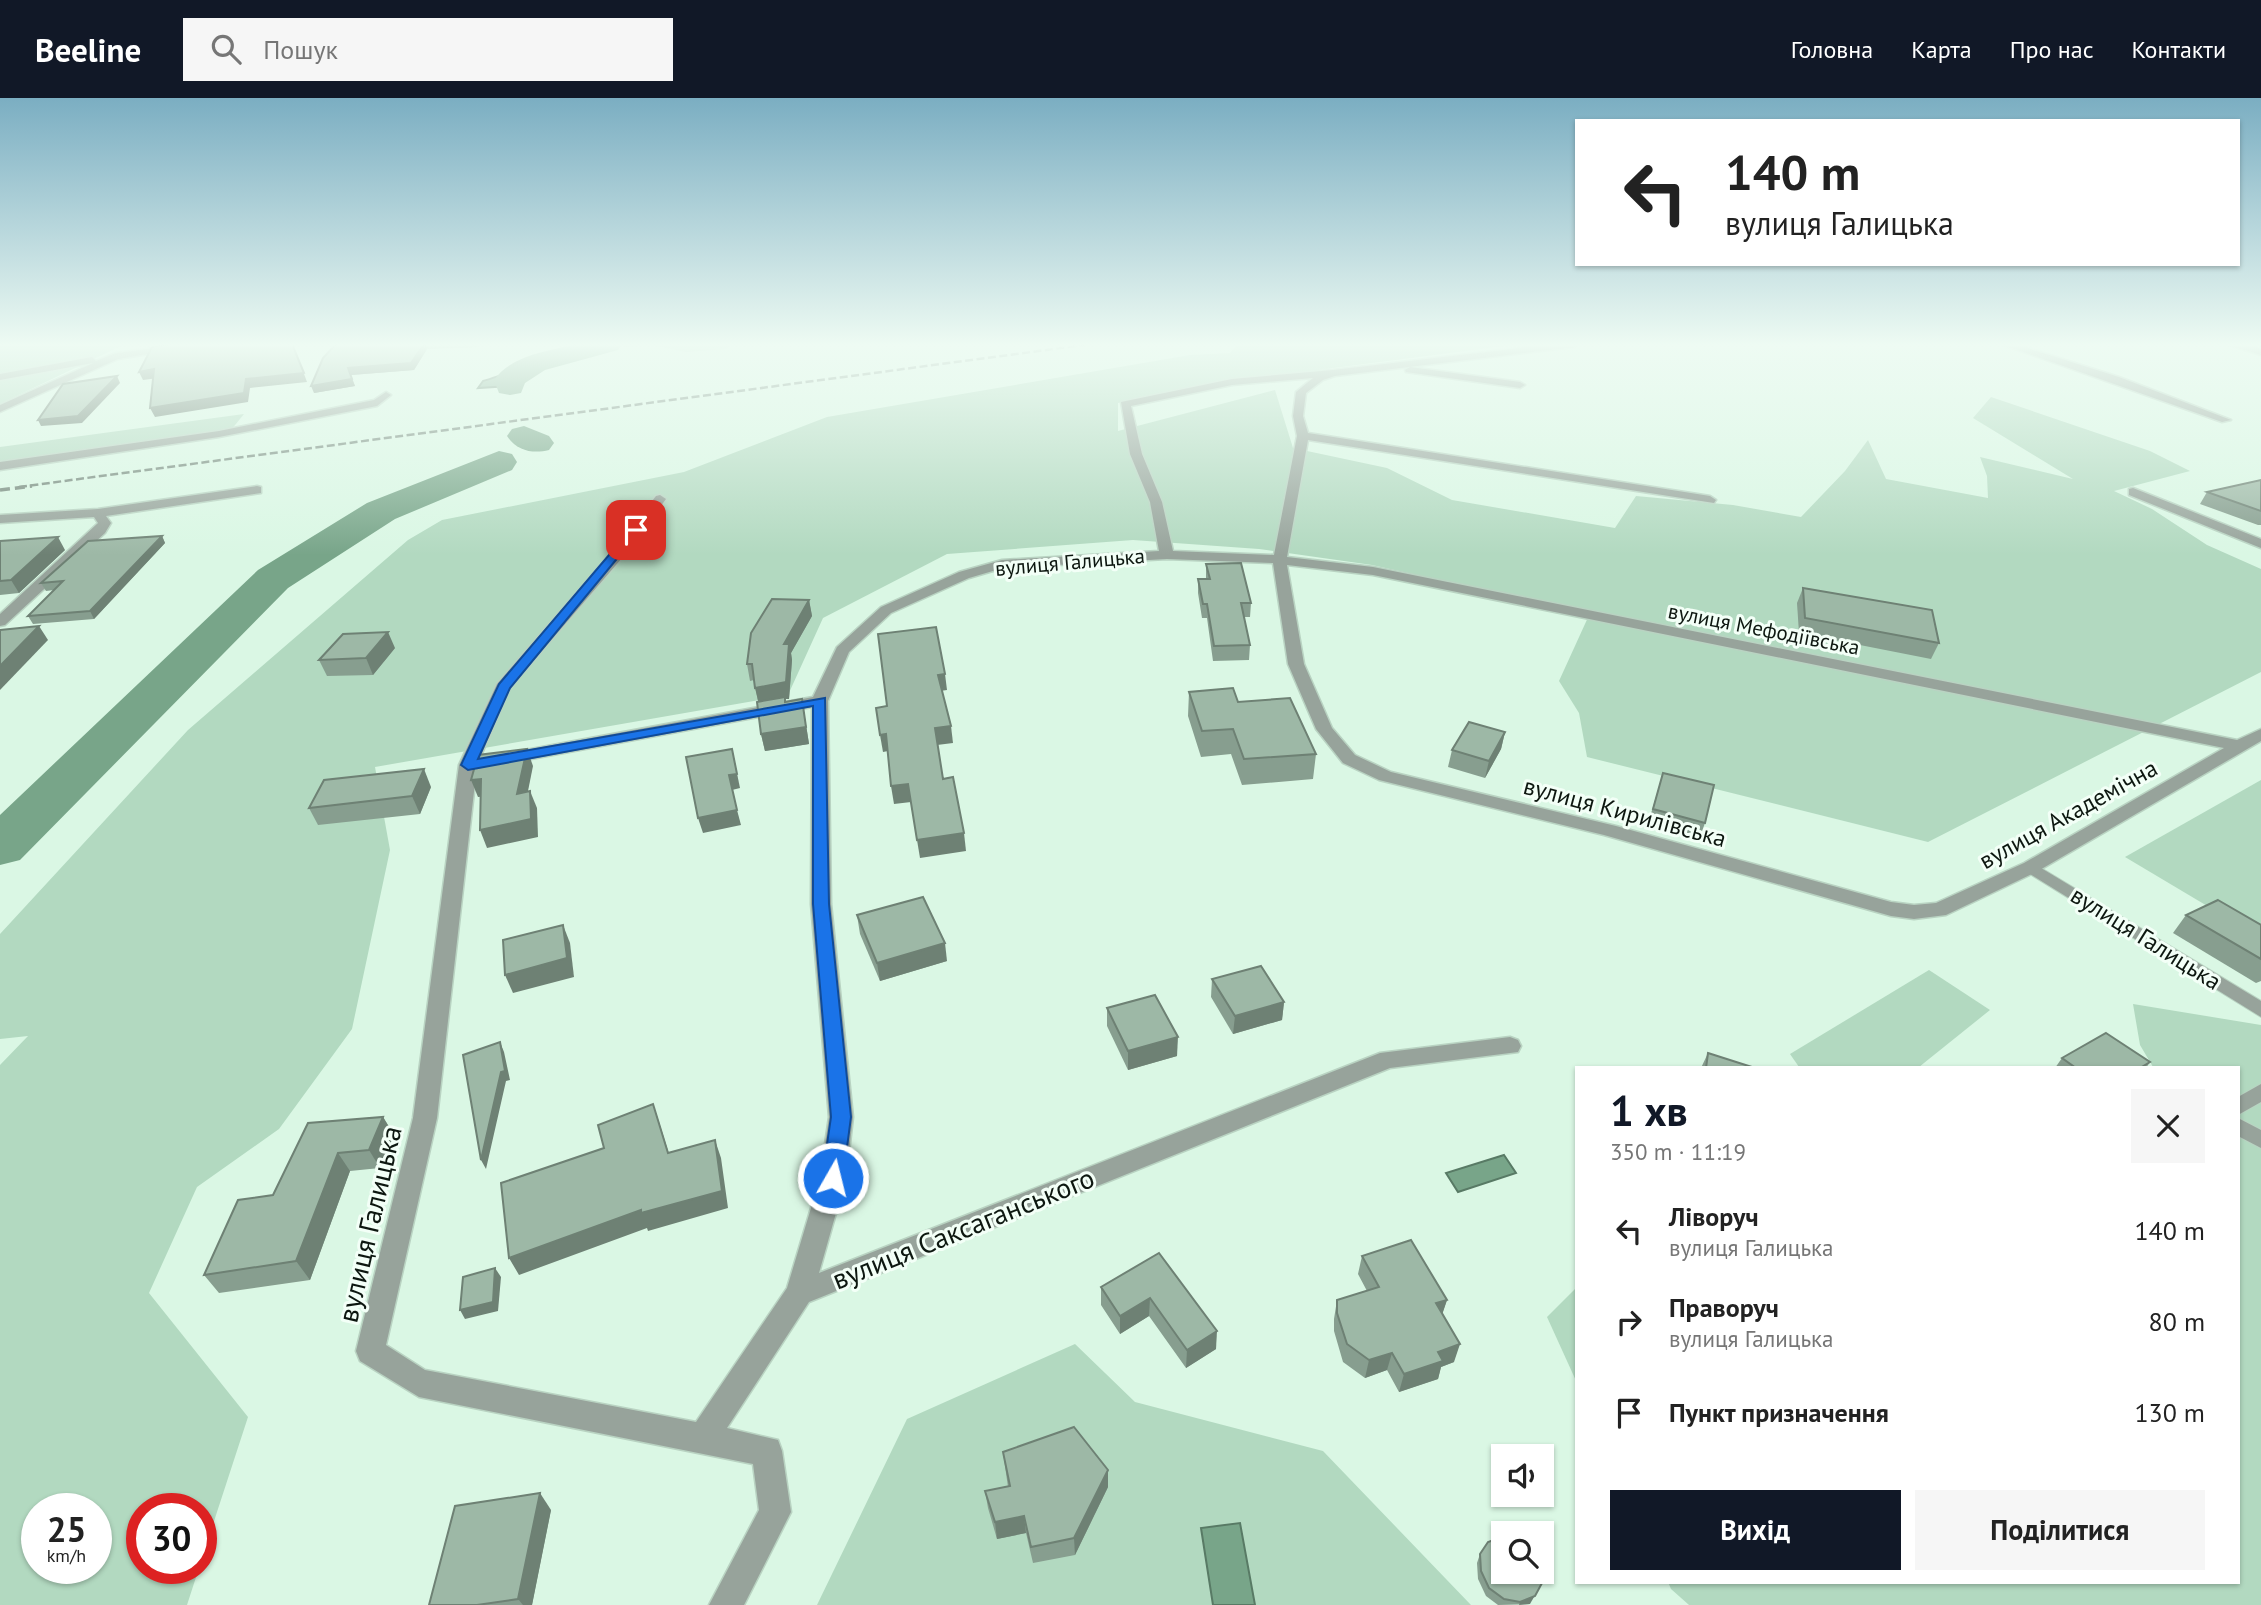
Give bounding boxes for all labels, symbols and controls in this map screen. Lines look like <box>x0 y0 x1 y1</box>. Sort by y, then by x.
search box <box>183 18 673 81</box>
text: Beeline <box>35 28 141 71</box>
icon: search <box>207 30 245 68</box>
text: Пошук <box>263 33 338 66</box>
text: Головна <box>1791 34 1873 65</box>
text: Карта <box>1911 34 1972 65</box>
text: Про нас <box>2010 34 2094 65</box>
text: Контакти <box>2132 34 2226 65</box>
text: 140 m <box>1725 140 1860 204</box>
icon: left <box>1610 147 1701 238</box>
text: вулиця Галицька <box>1725 202 1954 244</box>
pin <box>606 500 666 560</box>
icon: arrive <box>617 511 655 549</box>
street label: вулиця Галицька <box>994 542 1146 582</box>
street label: вулиця Мефодіївська <box>1666 597 1862 661</box>
street label: вулиця Академічна <box>1973 752 2163 876</box>
street label: вулиця Кирилівська <box>1520 770 1730 854</box>
street label: вулиця Галицька <box>2065 879 2227 997</box>
text: 1 хв <box>1610 1083 1688 1138</box>
button: close <box>2131 1089 2205 1163</box>
street label: вулиця Галицька <box>328 1122 410 1326</box>
text: 350 m · 11:19 <box>1610 1137 1746 1166</box>
position arrow <box>796 1141 870 1215</box>
street label: вулиця Саксаганського <box>826 1158 1100 1298</box>
text: Ліворуч <box>1669 1200 1759 1233</box>
icon: left <box>1610 1212 1648 1250</box>
text: 140 m <box>2134 1214 2205 1247</box>
text: вулиця Галицька <box>1669 1233 1834 1262</box>
text: Праворуч <box>1669 1291 1779 1324</box>
icon: right <box>1610 1303 1648 1341</box>
text: 80 m <box>2149 1305 2205 1338</box>
text: вулиця Галицька <box>1669 1324 1834 1353</box>
icon: arrive <box>1610 1394 1648 1432</box>
text: Пункт призначення <box>1669 1396 1889 1429</box>
text: 130 m <box>2134 1396 2205 1429</box>
map controls <box>1491 1444 1554 1584</box>
button: sound <box>1491 1444 1554 1507</box>
button: Вихід <box>1610 1490 1901 1570</box>
button: Поділитися <box>1915 1490 2205 1570</box>
speed limit sign: 30 <box>126 1493 217 1584</box>
text: 25 <box>47 1506 86 1552</box>
button: search <box>1491 1521 1554 1584</box>
text: km/h <box>47 1544 86 1567</box>

